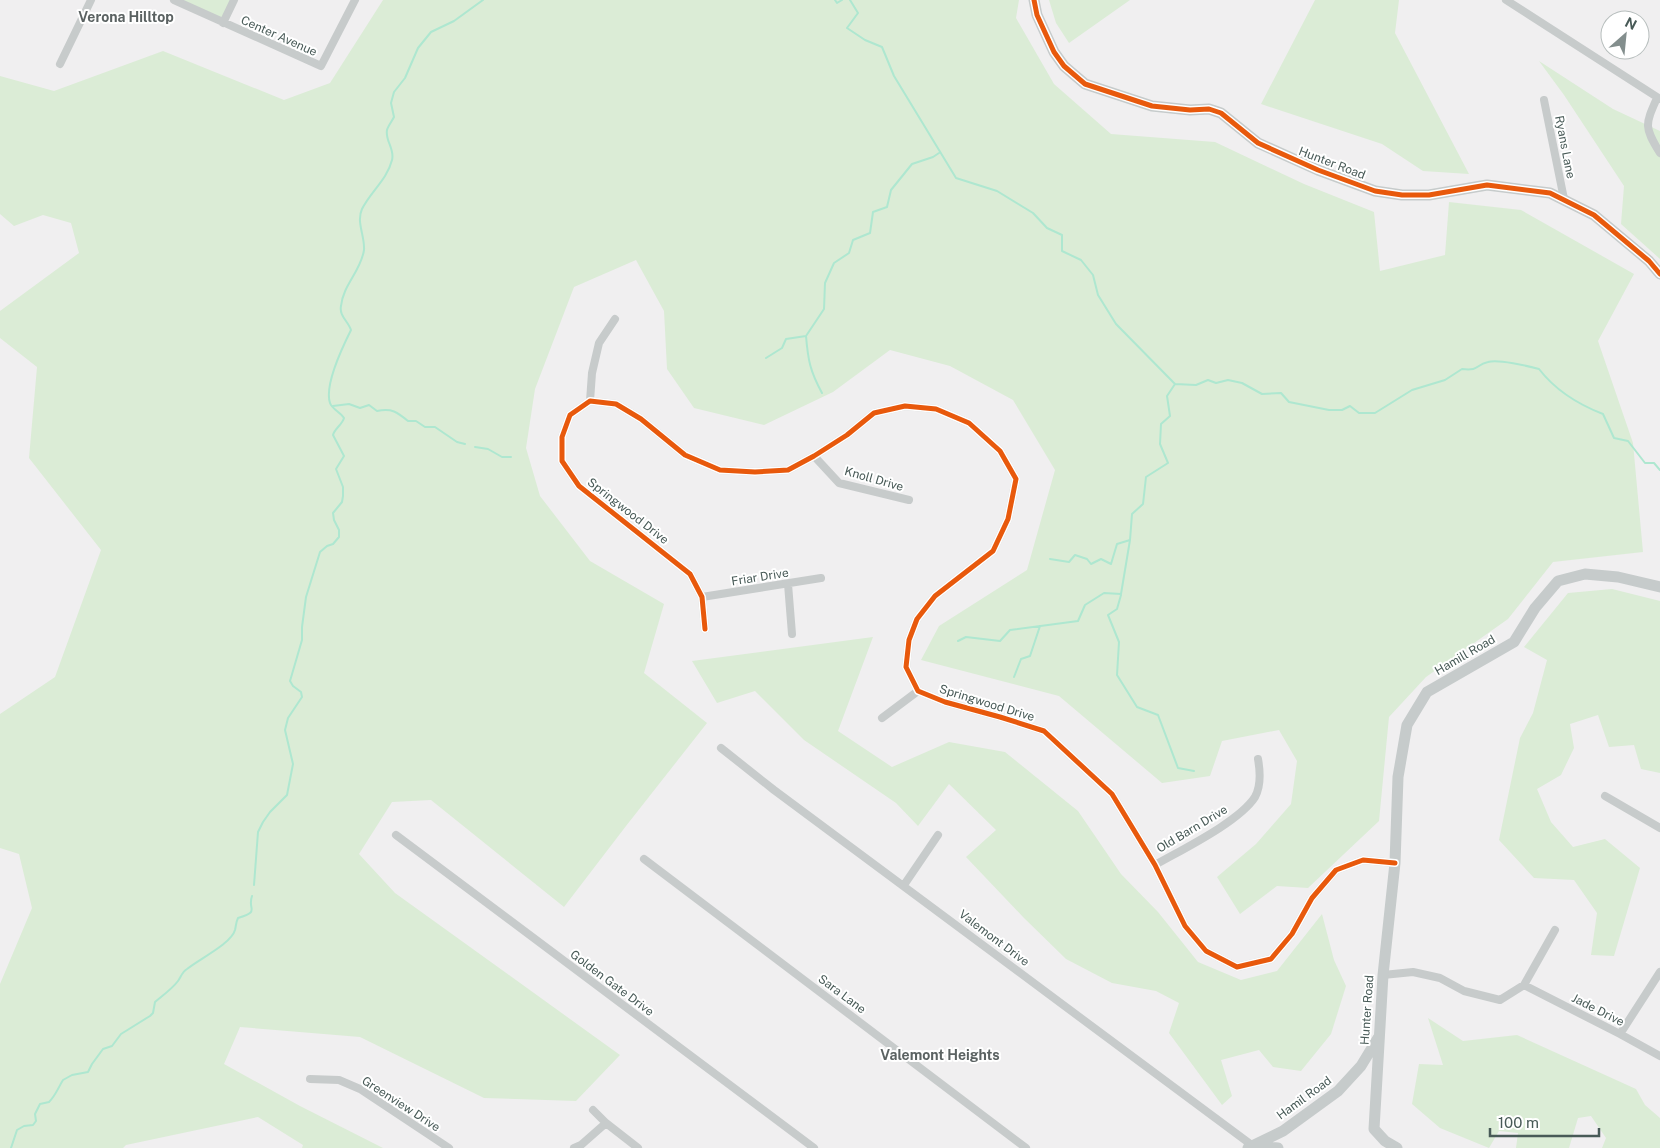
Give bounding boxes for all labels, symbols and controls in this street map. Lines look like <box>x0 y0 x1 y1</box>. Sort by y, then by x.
district label: Verona Hilltop <box>78 9 174 25</box>
north arrow <box>1600 10 1650 60</box>
street label: Center Avenue <box>239 13 319 59</box>
text: N <box>1622 14 1639 33</box>
street label: Ryans Lane <box>1552 114 1578 180</box>
street label: Hunter Road <box>1297 144 1367 182</box>
street label: Knoll Drive <box>843 464 905 494</box>
street label: Springwood Drive <box>585 475 671 547</box>
street label: Friar Drive <box>730 566 790 588</box>
street label: Hamill Road <box>1432 632 1498 678</box>
street label: Springwood Drive <box>938 682 1037 724</box>
street label: Old Barn Drive <box>1154 802 1230 856</box>
street label: Valemont Drive <box>956 907 1032 969</box>
street label: Golden Gate Drive <box>568 947 657 1019</box>
street label: Sara Lane <box>816 972 869 1016</box>
street label: Hunter Road <box>1358 974 1376 1046</box>
street label: Jade Drive <box>1570 991 1627 1029</box>
district label: Valemont Heights <box>880 1047 1000 1063</box>
street label: Hamil Road <box>1274 1073 1334 1123</box>
street label: Greenview Drive <box>359 1074 443 1135</box>
scale bar <box>1490 1106 1599 1138</box>
text: 100 m <box>1498 1114 1539 1131</box>

